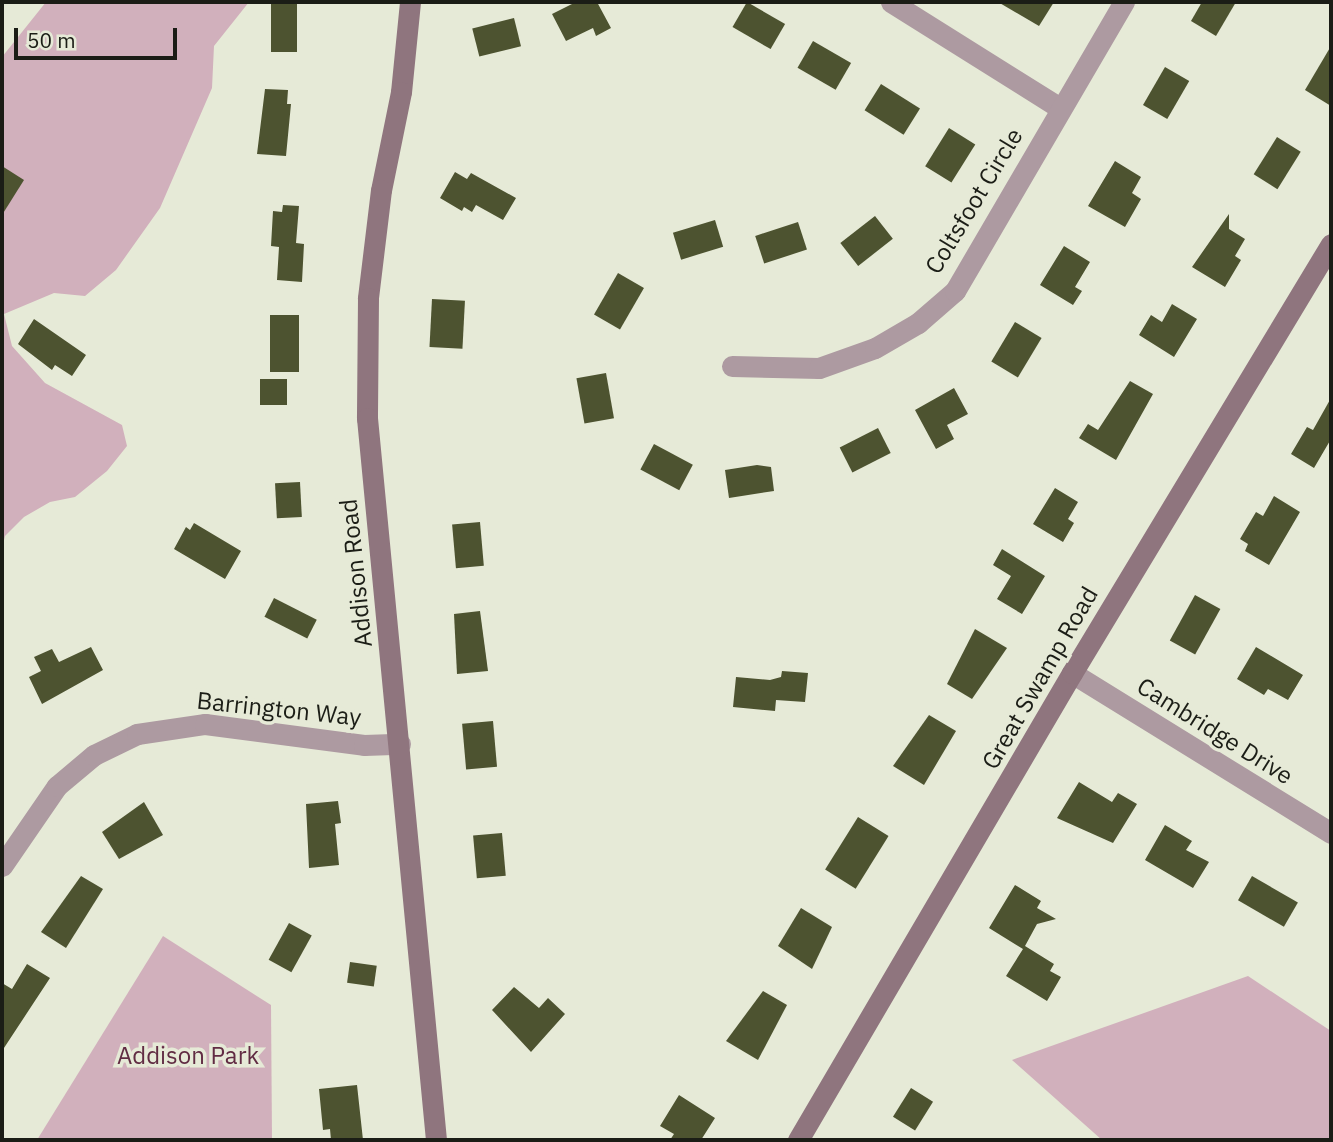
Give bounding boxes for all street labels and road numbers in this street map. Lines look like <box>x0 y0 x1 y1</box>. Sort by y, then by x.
street label: Coltsfoot Circle <box>919 123 1029 279</box>
street label: Addison Road <box>334 497 378 649</box>
street label: Great Swamp Road <box>976 582 1104 774</box>
street label: Cambridge Drive <box>1132 672 1298 790</box>
street label: Barrington Way <box>195 686 363 732</box>

